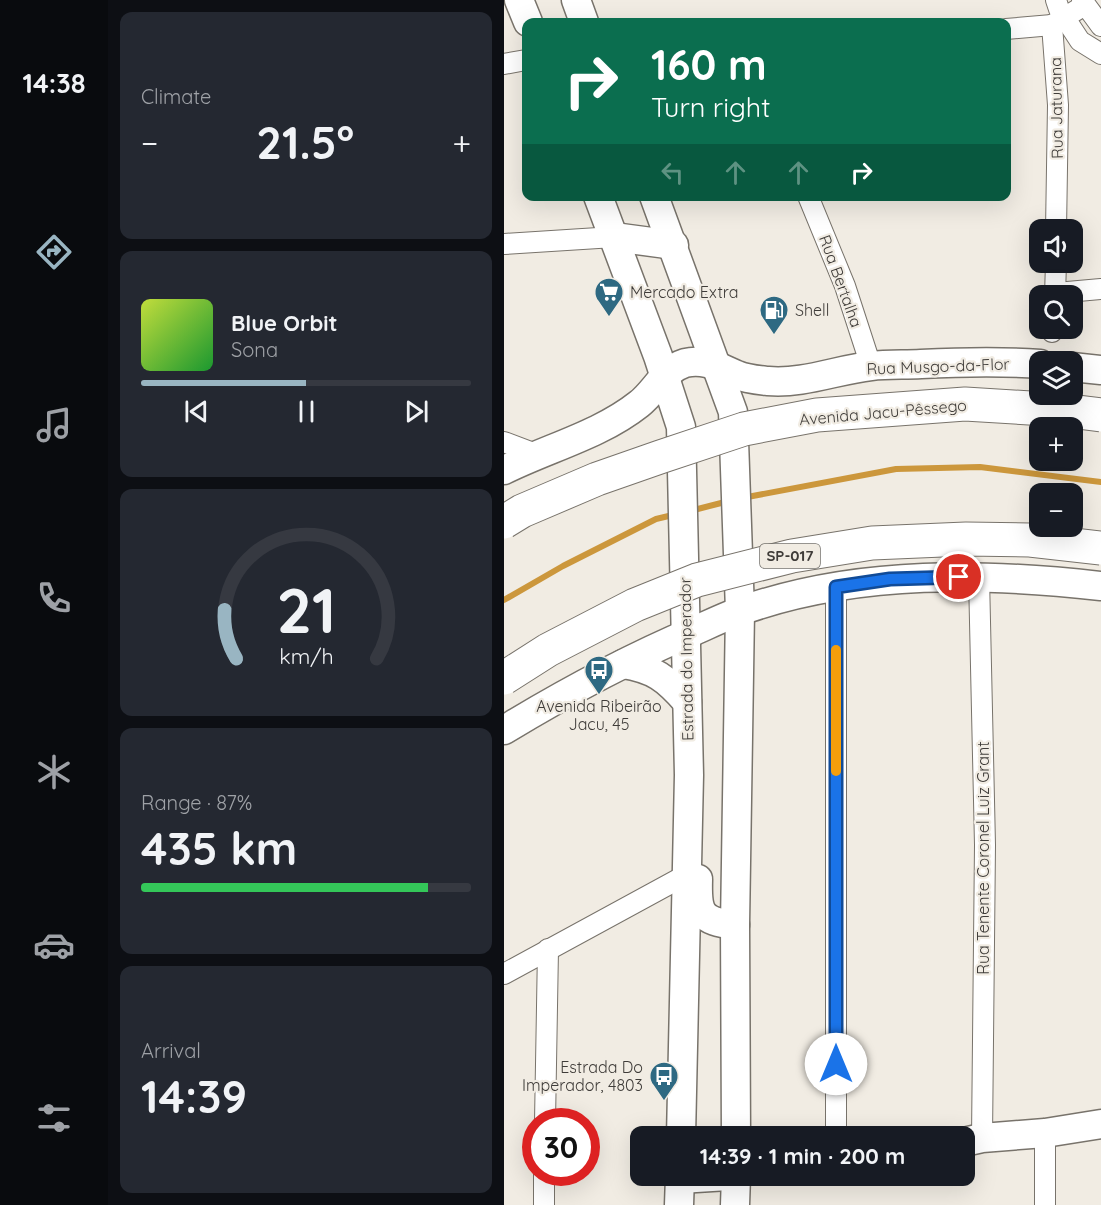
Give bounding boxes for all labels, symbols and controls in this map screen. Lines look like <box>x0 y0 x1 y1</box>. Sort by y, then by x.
text: 160 m <box>651 38 767 91</box>
icon: right <box>552 42 630 120</box>
street label: Rua Jaturana <box>1045 57 1067 159</box>
text: 14:38 <box>22 66 86 100</box>
text: Climate <box>141 84 211 109</box>
text: Turn right <box>651 90 770 124</box>
text: 21.5° <box>256 114 354 170</box>
text: − <box>141 122 158 163</box>
text: + <box>452 122 471 163</box>
icon: left <box>656 156 689 189</box>
icon: ahead <box>719 156 752 189</box>
icon: ahead <box>782 156 815 189</box>
icon: right <box>845 156 878 189</box>
map controls <box>1029 219 1083 537</box>
button: sound <box>1029 219 1083 273</box>
icon: directions <box>33 231 75 273</box>
street label: Rua Bertalha <box>815 232 867 330</box>
supermarket icon: Mercado Extra <box>593 276 625 318</box>
place label: Mercado Extra <box>630 282 739 302</box>
button: search <box>1029 285 1083 339</box>
fuel station icon: Shell <box>758 294 790 336</box>
place label: Shell <box>795 300 829 320</box>
text: Blue Orbit <box>231 309 337 337</box>
text: Sona <box>231 337 278 362</box>
button: layers <box>1029 351 1083 405</box>
street label: Rua Musgo-da-Flor <box>866 354 1010 378</box>
icon: previous <box>180 395 213 428</box>
icon: pause <box>290 395 323 428</box>
icon: next <box>400 395 433 428</box>
street label: Avenida Jacu-Pêssego <box>798 395 968 429</box>
icon: music <box>33 404 75 446</box>
button: + <box>1029 417 1083 471</box>
button: − <box>1029 483 1083 537</box>
road number: SP-017 <box>760 544 820 568</box>
pin <box>933 551 984 602</box>
icon: arrive <box>942 560 975 593</box>
text: 21 <box>276 572 336 650</box>
icon: phone <box>33 577 75 619</box>
street label: Estrada do Imperador <box>675 577 697 741</box>
text: km/h <box>279 644 333 670</box>
bus stop icon: Avenida Ribeirão Jacu, 45 <box>583 654 615 696</box>
place label: Avenida Ribeirão Jacu, 45 <box>536 696 662 734</box>
street label: Rua Tenente Coronel Luiz Grant <box>973 741 993 975</box>
icon: climate <box>33 751 75 793</box>
text: Range · 87% <box>141 790 252 815</box>
text: 435 km <box>141 820 297 876</box>
icon: car <box>33 924 75 966</box>
position arrow <box>804 1032 868 1096</box>
text: Arrival <box>141 1038 201 1063</box>
place label: Estrada Do Imperador, 4803 <box>522 1057 643 1095</box>
bus stop icon: Estrada Do Imperador, 4803 <box>648 1060 680 1102</box>
text: 14:39 <box>141 1068 247 1124</box>
icon: filters <box>33 1097 75 1139</box>
speed limit sign: 30 <box>522 1108 600 1186</box>
text: 14:39 · 1 min · 200 m <box>700 1142 905 1170</box>

